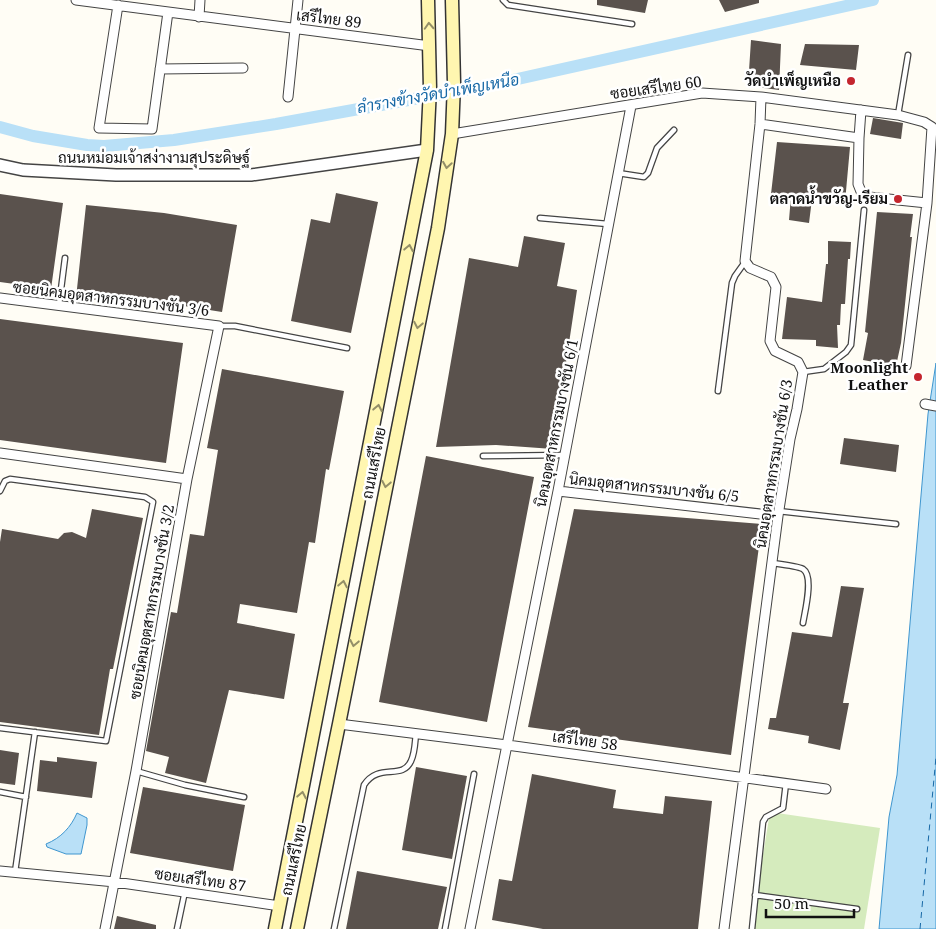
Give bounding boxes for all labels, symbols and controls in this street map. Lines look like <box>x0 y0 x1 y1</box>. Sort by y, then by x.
street label: เสรีไทย 89 <box>295 4 363 32</box>
one-way arrow <box>423 22 434 30</box>
water label: ลำรางข้างวัดบำเพ็ญเหนือ <box>355 66 521 118</box>
place label: วัดบำเพ็ญเหนือ <box>744 70 841 90</box>
street label: ซอยเสรีไทย 60 <box>609 71 703 103</box>
marker: วัดบำเพ็ญเหนือ <box>845 75 857 87</box>
street label: ถนนหม่อมเจ้าสง่างามสุประดิษฐ์ <box>58 147 250 169</box>
one-way arrow <box>443 161 453 169</box>
place label: ตลาดน้ำขวัญ-เรียม <box>770 185 888 208</box>
marker: ตลาดน้ำขวัญ-เรียม <box>892 193 904 205</box>
one-way arrow <box>404 244 414 253</box>
street label: ซอยนิคมอุตสาหกรรมบางชัน 3/6 <box>12 276 210 322</box>
one-way arrow <box>413 320 424 329</box>
street label: นิคมอุตสาหกรรมบางชัน 6/1 <box>530 337 584 509</box>
place label: Moonlight Leather <box>830 357 908 394</box>
marker: Moonlight Leather <box>912 371 924 383</box>
street label: นิคมอุตสาหกรรมบางชัน 6/3 <box>750 378 798 550</box>
one-way arrow <box>372 403 383 412</box>
street label: ถนนเสรีไทย <box>356 425 390 500</box>
street label: นิคมอุตสาหกรรมบางชัน 6/5 <box>568 468 740 508</box>
one-way arrow <box>381 480 392 489</box>
street label: ซอยนิคมอุตสาหกรรมบางชัน 3/2 <box>124 503 180 701</box>
one-way arrow <box>338 580 348 589</box>
one-way arrow <box>350 639 360 648</box>
street label: เสรีไทย 58 <box>551 726 619 754</box>
one-way arrow <box>296 791 307 800</box>
street label: ถนนเสรีไทย <box>276 822 310 897</box>
street label: ซอยเสรีไทย 87 <box>153 863 247 895</box>
scale bar <box>766 886 854 918</box>
text: 50 m <box>774 893 809 913</box>

